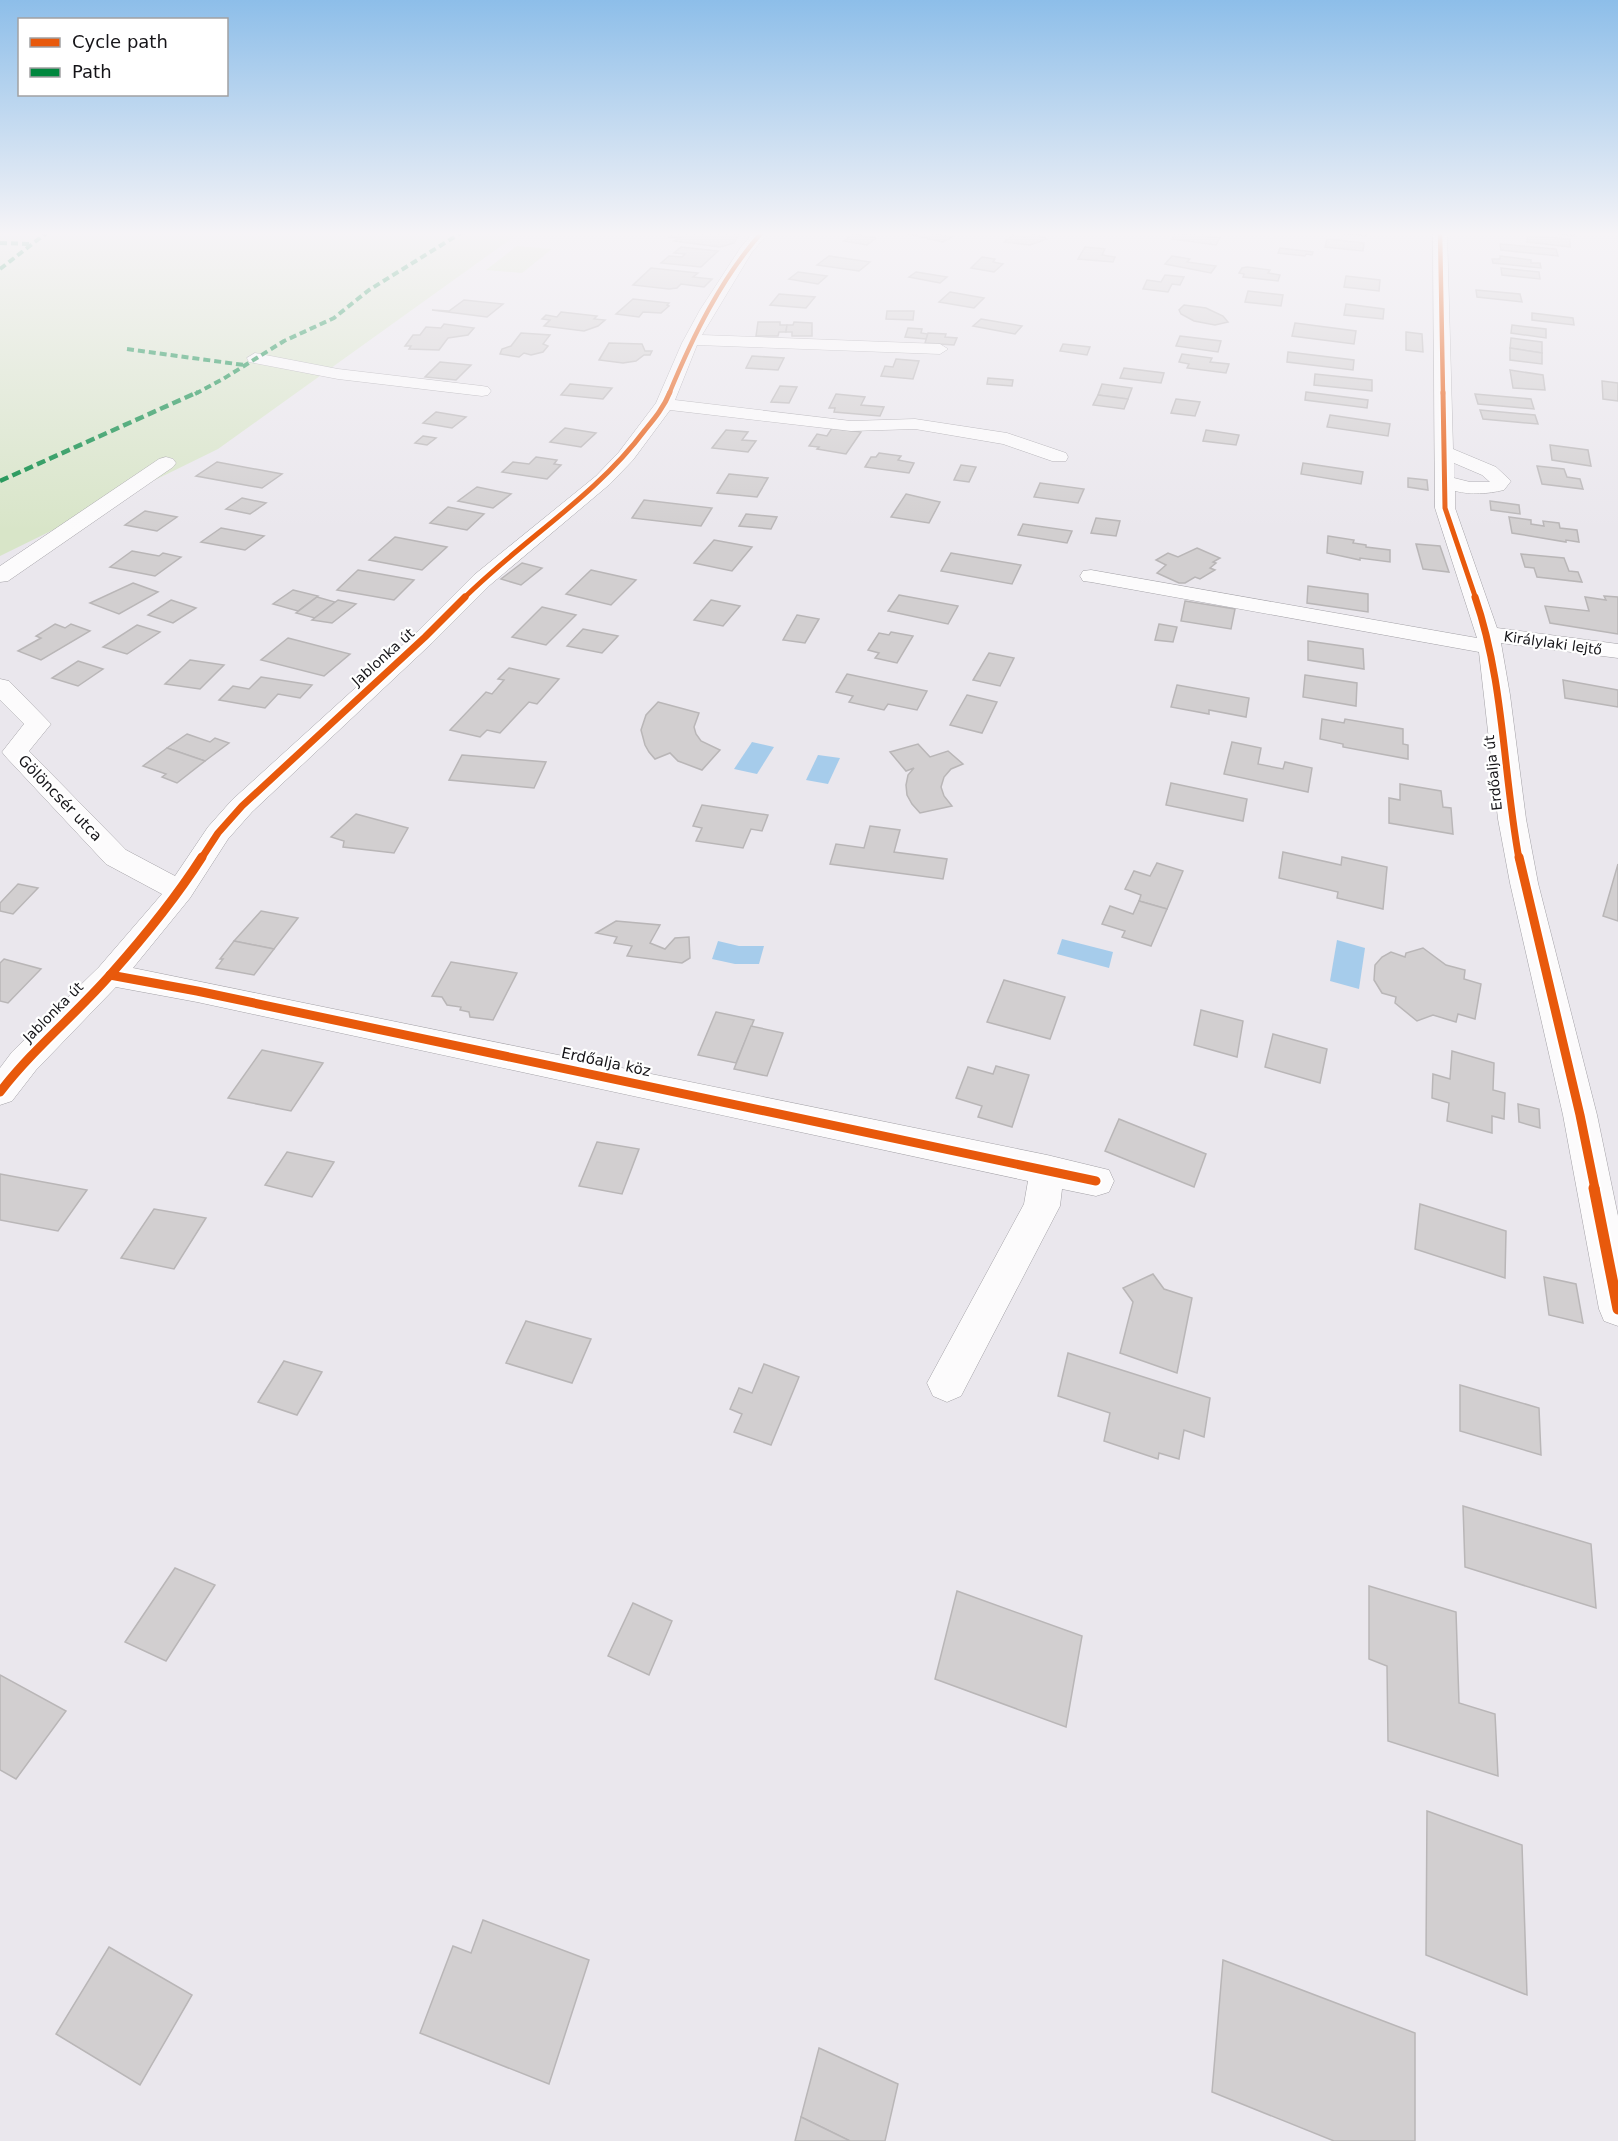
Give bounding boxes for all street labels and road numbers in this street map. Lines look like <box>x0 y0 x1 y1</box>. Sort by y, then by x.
street label: Jablonka út <box>348 625 418 690</box>
street label: Királylaki lejtő <box>1503 628 1603 658</box>
street label: Erdőalja út <box>1481 734 1505 811</box>
street label: Gölöncsér utca <box>14 751 106 845</box>
street label: Jablonka út <box>19 978 87 1046</box>
street label: Erdőalja köz <box>560 1044 652 1080</box>

